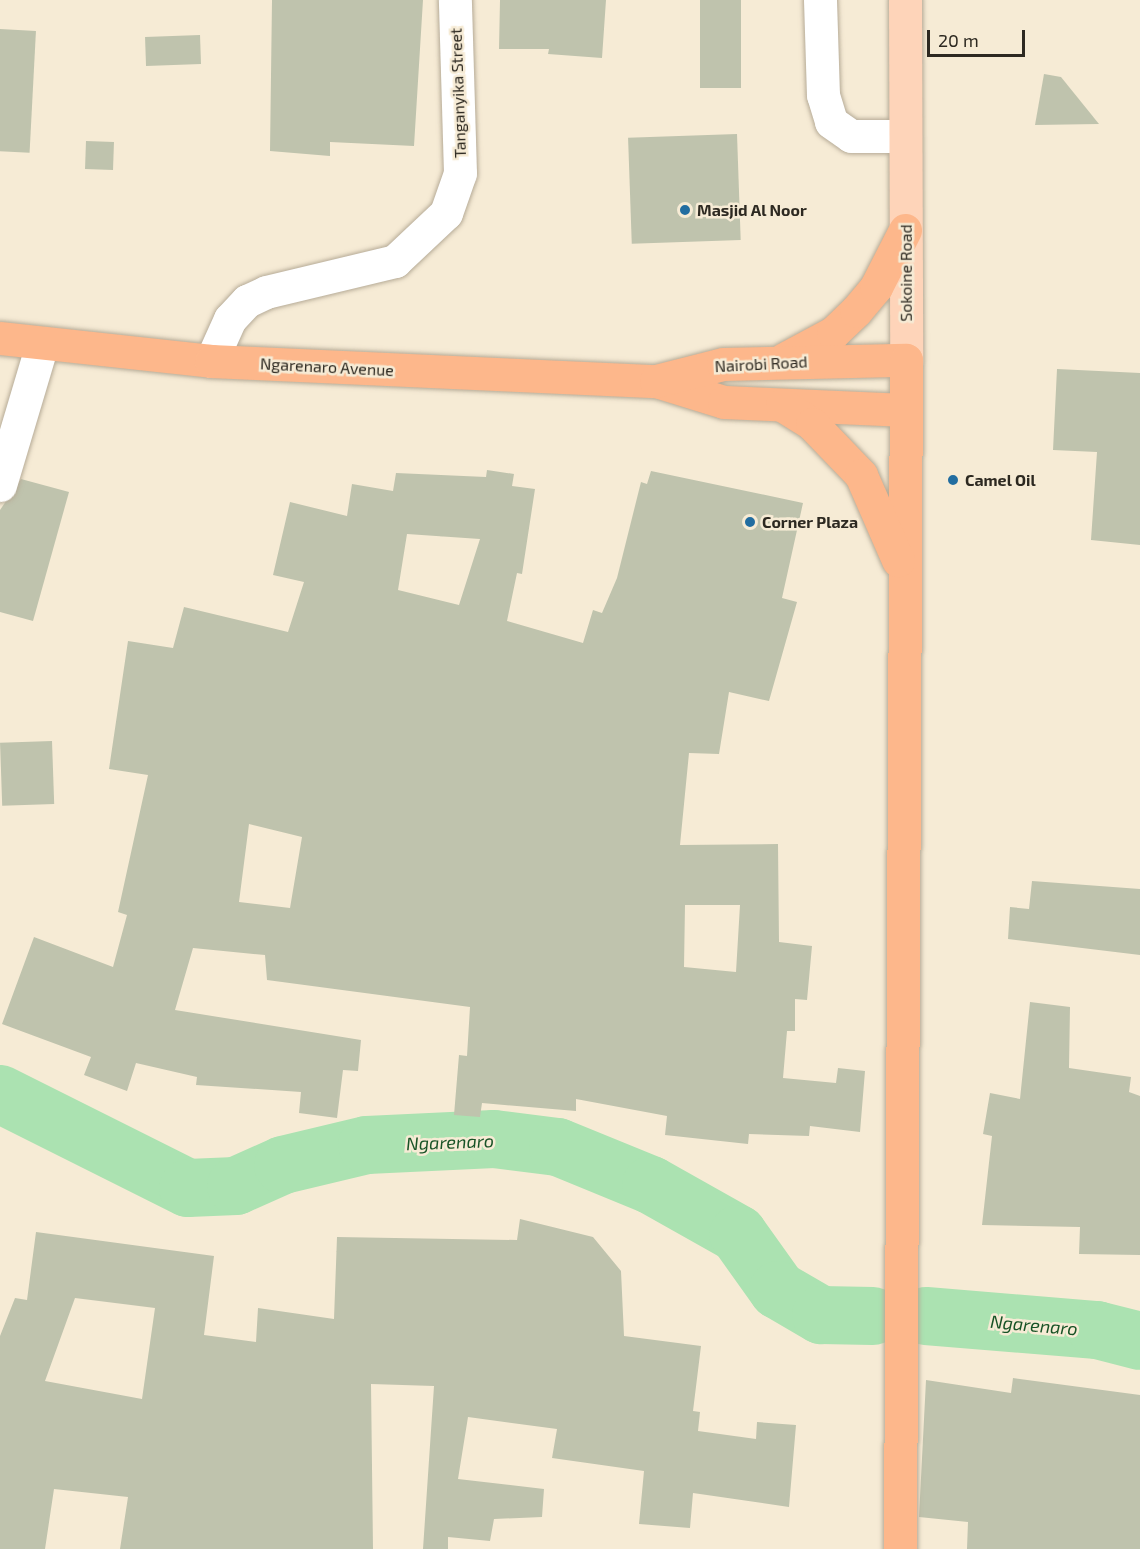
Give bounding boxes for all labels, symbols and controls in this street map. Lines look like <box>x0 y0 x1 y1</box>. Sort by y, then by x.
scale bar <box>930 18 1028 56</box>
street label: Tanganyika Street <box>446 28 470 158</box>
text: 20 m <box>938 29 979 51</box>
place label: Masjid Al Noor <box>697 200 808 220</box>
marker: Masjid Al Noor <box>678 203 692 217</box>
street label: Sokoine Road <box>896 224 916 322</box>
street label: Nairobi Road <box>714 352 808 376</box>
street label: Ngarenaro Avenue <box>259 354 395 380</box>
place label: Camel Oil <box>965 470 1036 490</box>
marker: Camel Oil <box>946 473 960 487</box>
place label: Corner Plaza <box>762 512 858 532</box>
marker: Corner Plaza <box>743 515 757 529</box>
water label: Ngarenaro <box>406 1130 494 1154</box>
water label: Ngarenaro <box>989 1310 1079 1340</box>

